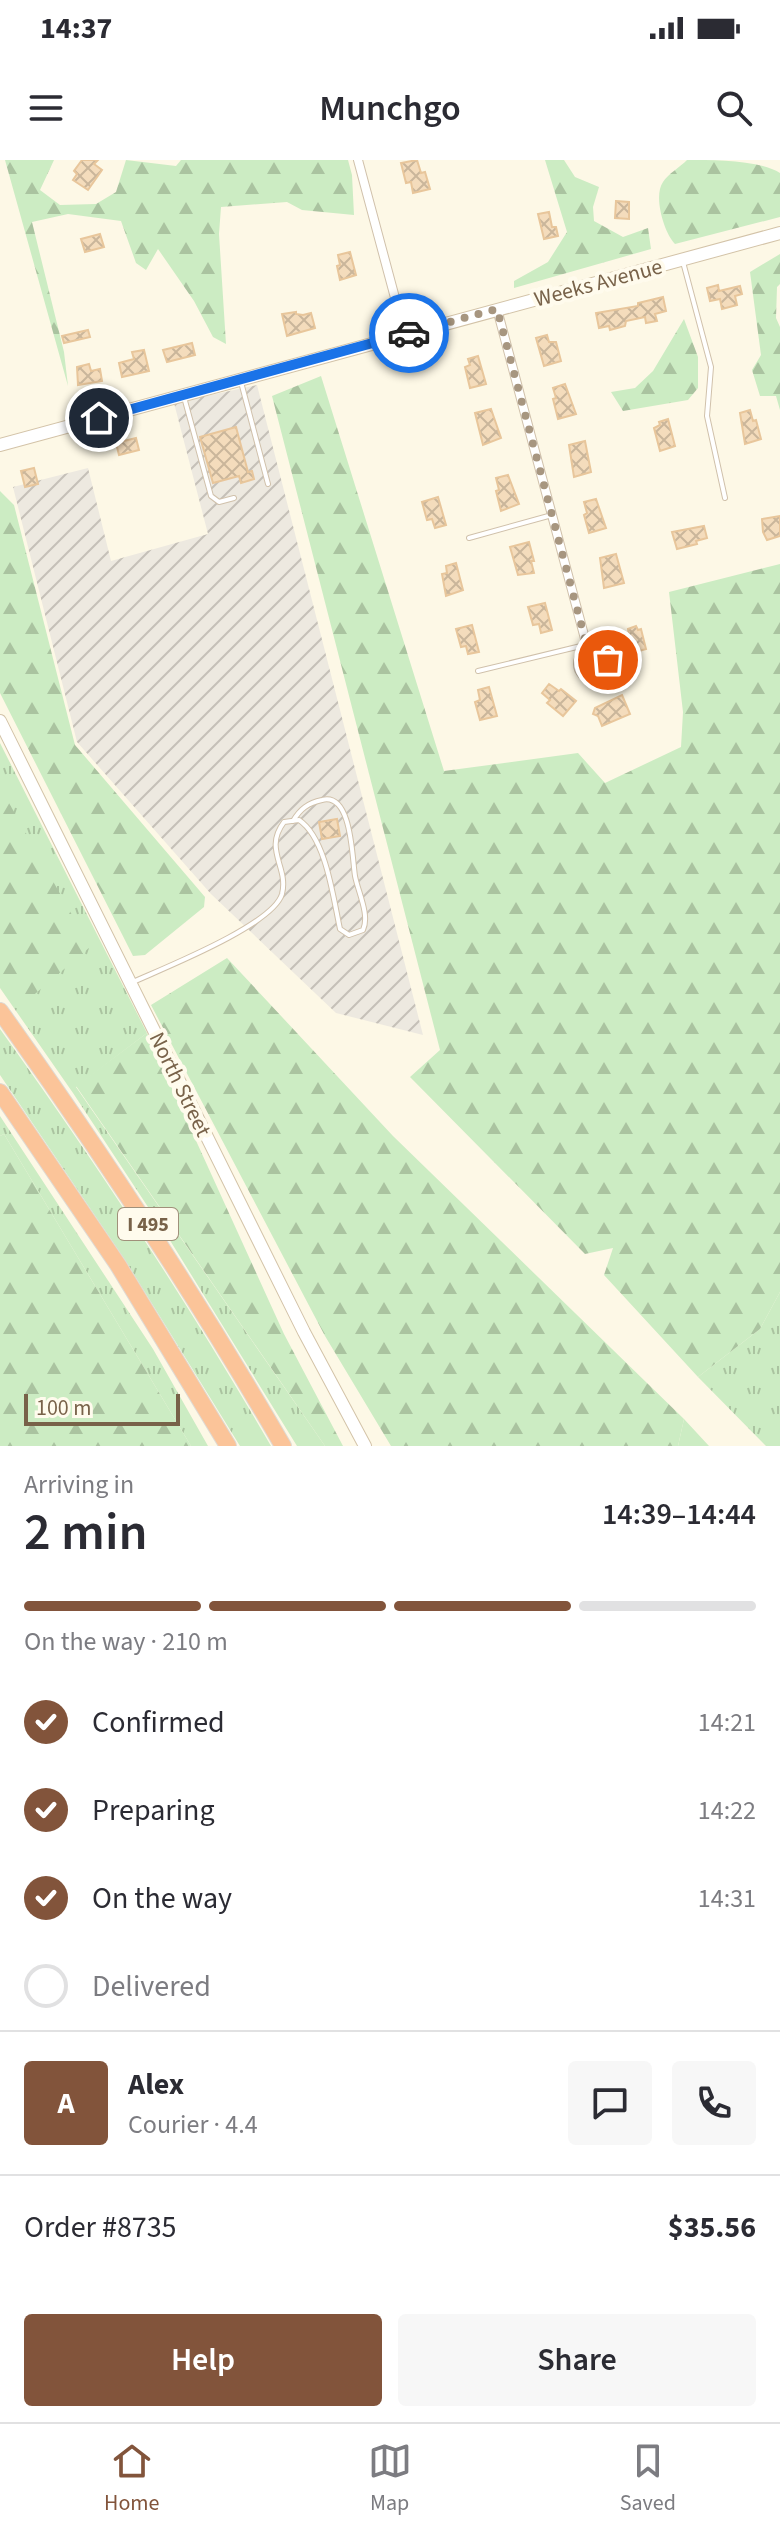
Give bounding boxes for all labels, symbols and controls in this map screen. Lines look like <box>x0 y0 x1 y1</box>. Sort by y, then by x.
text: 14:37 <box>40 7 112 50</box>
text: Munchgo <box>319 83 461 134</box>
icon: menu <box>24 86 68 130</box>
icon: search <box>712 86 756 130</box>
street label: Weeks Avenue <box>531 250 666 315</box>
courier <box>369 293 449 373</box>
icon: car <box>387 311 431 355</box>
pin <box>65 384 133 452</box>
icon: home <box>77 396 121 440</box>
pin <box>574 626 642 694</box>
icon: bag <box>586 638 630 682</box>
street label: North Street <box>141 1027 219 1143</box>
road number: I 495 <box>118 1208 178 1240</box>
scale bar <box>24 1390 180 1426</box>
text: 100 m <box>36 1392 91 1424</box>
text: Arriving in <box>24 1466 134 1503</box>
text: 14:39–14:44 <box>602 1493 756 1536</box>
text: 2 min <box>24 1496 148 1570</box>
text: On the way · 210 m <box>24 1623 228 1660</box>
icon: check <box>24 1700 68 1744</box>
text: Confirmed <box>92 1701 225 1744</box>
text: 14:21 <box>698 1704 756 1741</box>
icon: check <box>24 1788 68 1832</box>
text: Preparing <box>92 1789 215 1832</box>
text: 14:22 <box>698 1792 756 1829</box>
icon: check <box>24 1876 68 1920</box>
text: On the way <box>92 1877 232 1920</box>
text: 14:31 <box>698 1880 756 1917</box>
text: Delivered <box>92 1965 211 2008</box>
button: chat <box>568 2061 652 2145</box>
button: phone <box>672 2061 756 2145</box>
text: Alex <box>128 2063 184 2106</box>
text: A <box>57 2082 75 2125</box>
text: Courier · 4.4 <box>128 2106 258 2143</box>
text: Order #8735 <box>24 2206 177 2249</box>
text: $35.56 <box>668 2206 756 2249</box>
button: Help <box>24 2314 382 2406</box>
button: Share <box>398 2314 756 2406</box>
tab: Home <box>104 2439 159 2519</box>
tab: Map <box>368 2439 412 2519</box>
tab: Saved <box>620 2439 676 2519</box>

